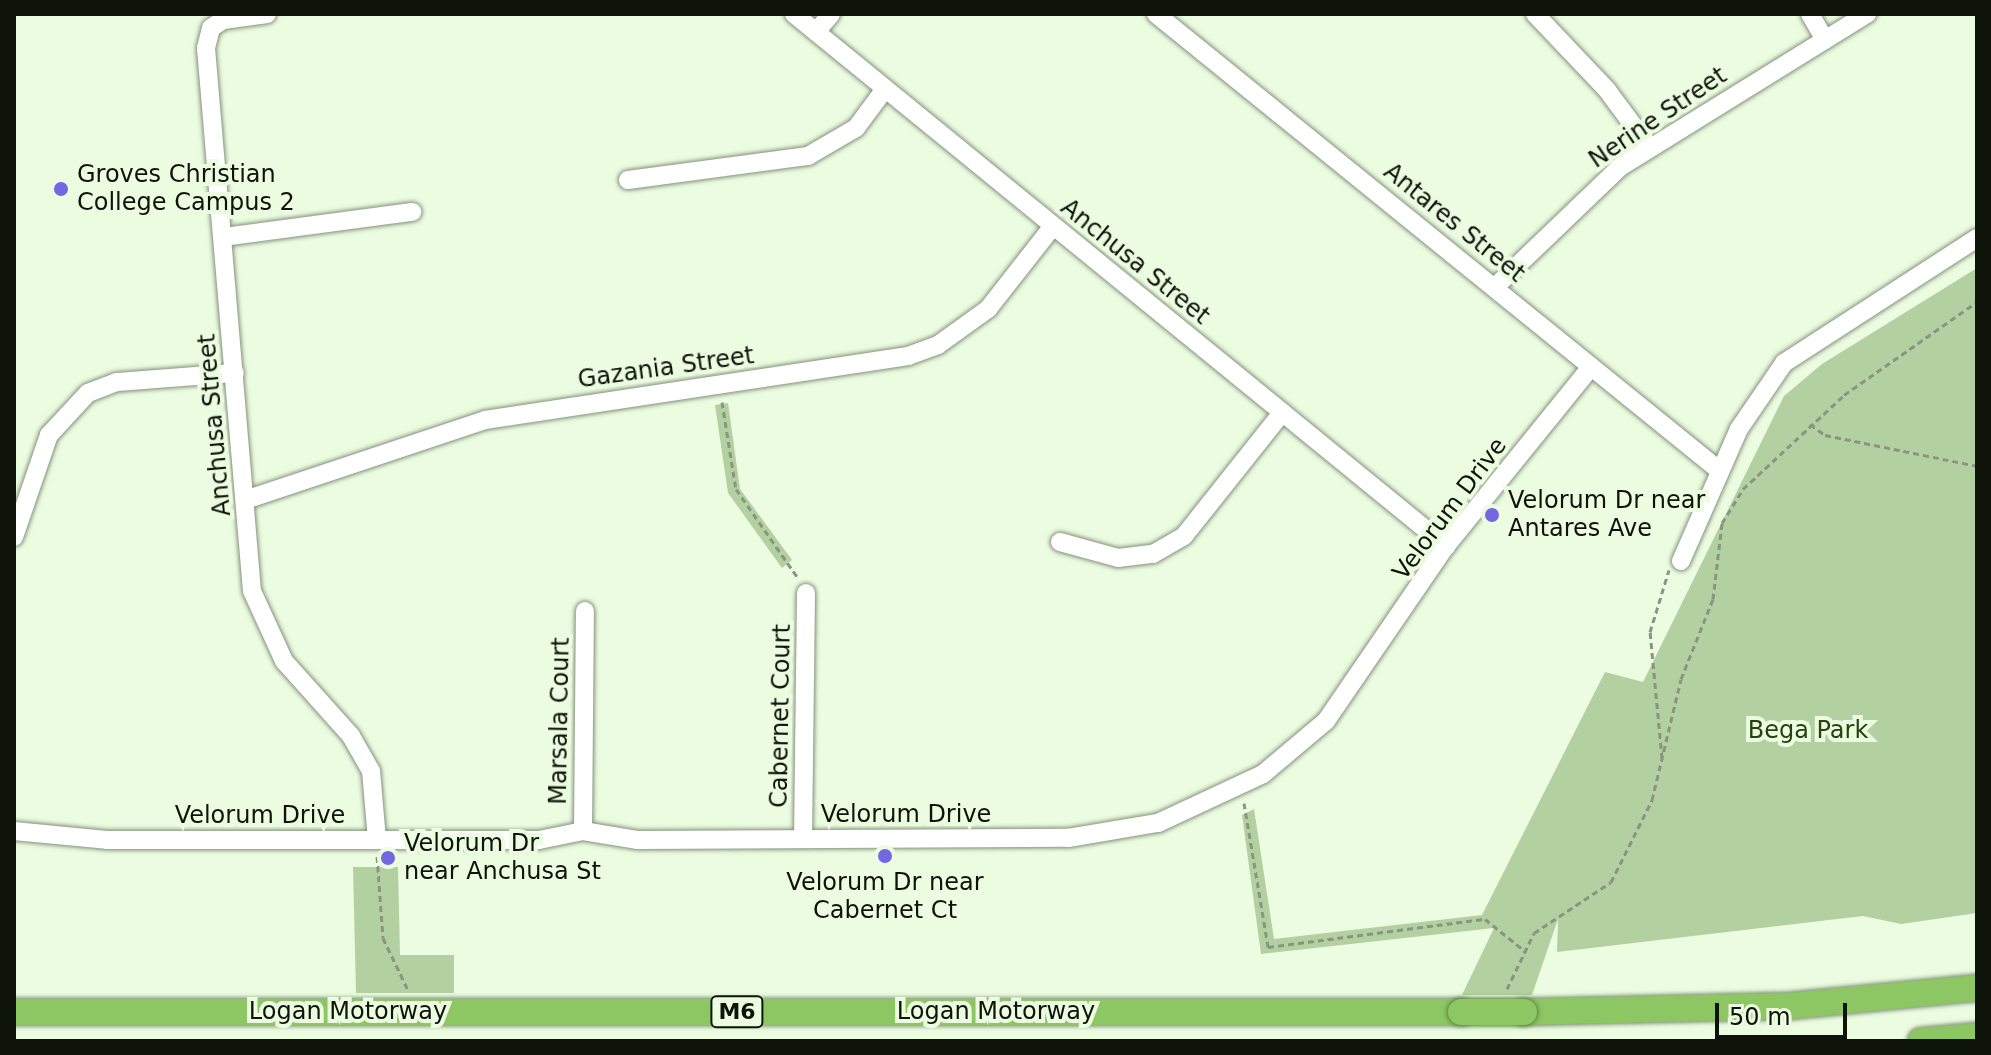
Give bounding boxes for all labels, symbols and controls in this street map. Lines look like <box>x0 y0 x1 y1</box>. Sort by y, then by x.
street label: Nerine Street <box>1584 61 1732 175</box>
street label: Antares Street <box>1378 157 1530 289</box>
place label: Groves Christian College Campus 2 <box>77 161 295 217</box>
marker: Groves Christian College Campus 2 <box>52 180 70 198</box>
street label: Anchusa Street <box>1055 193 1215 331</box>
street label: Anchusa Street <box>193 333 237 517</box>
street label: Gazania Street <box>576 341 756 395</box>
street label: Velorum Drive <box>1387 432 1513 586</box>
place label: Velorum Dr near Antares Ave <box>1508 487 1705 543</box>
marker: Velorum Dr near Antares Ave <box>1483 506 1501 524</box>
street label: Cabernet Court <box>765 624 797 808</box>
street label: Marsala Court <box>544 637 576 805</box>
park label: Bega Park <box>1748 717 1868 745</box>
street label: Velorum Drive <box>821 801 991 829</box>
street label: Velorum Drive <box>175 802 345 830</box>
place label: Velorum Dr near Anchusa St <box>404 830 601 886</box>
marker: Velorum Dr near Cabernet Ct <box>876 847 894 865</box>
marker: Velorum Dr near Anchusa St <box>379 849 397 867</box>
place label: Velorum Dr near Cabernet Ct <box>786 869 984 925</box>
scale bar <box>1719 987 1851 1037</box>
road number: M6 <box>709 994 765 1030</box>
street label: Logan Motorway <box>249 998 447 1026</box>
street label: Logan Motorway <box>897 998 1095 1026</box>
text: 50 m <box>1729 1003 1791 1031</box>

